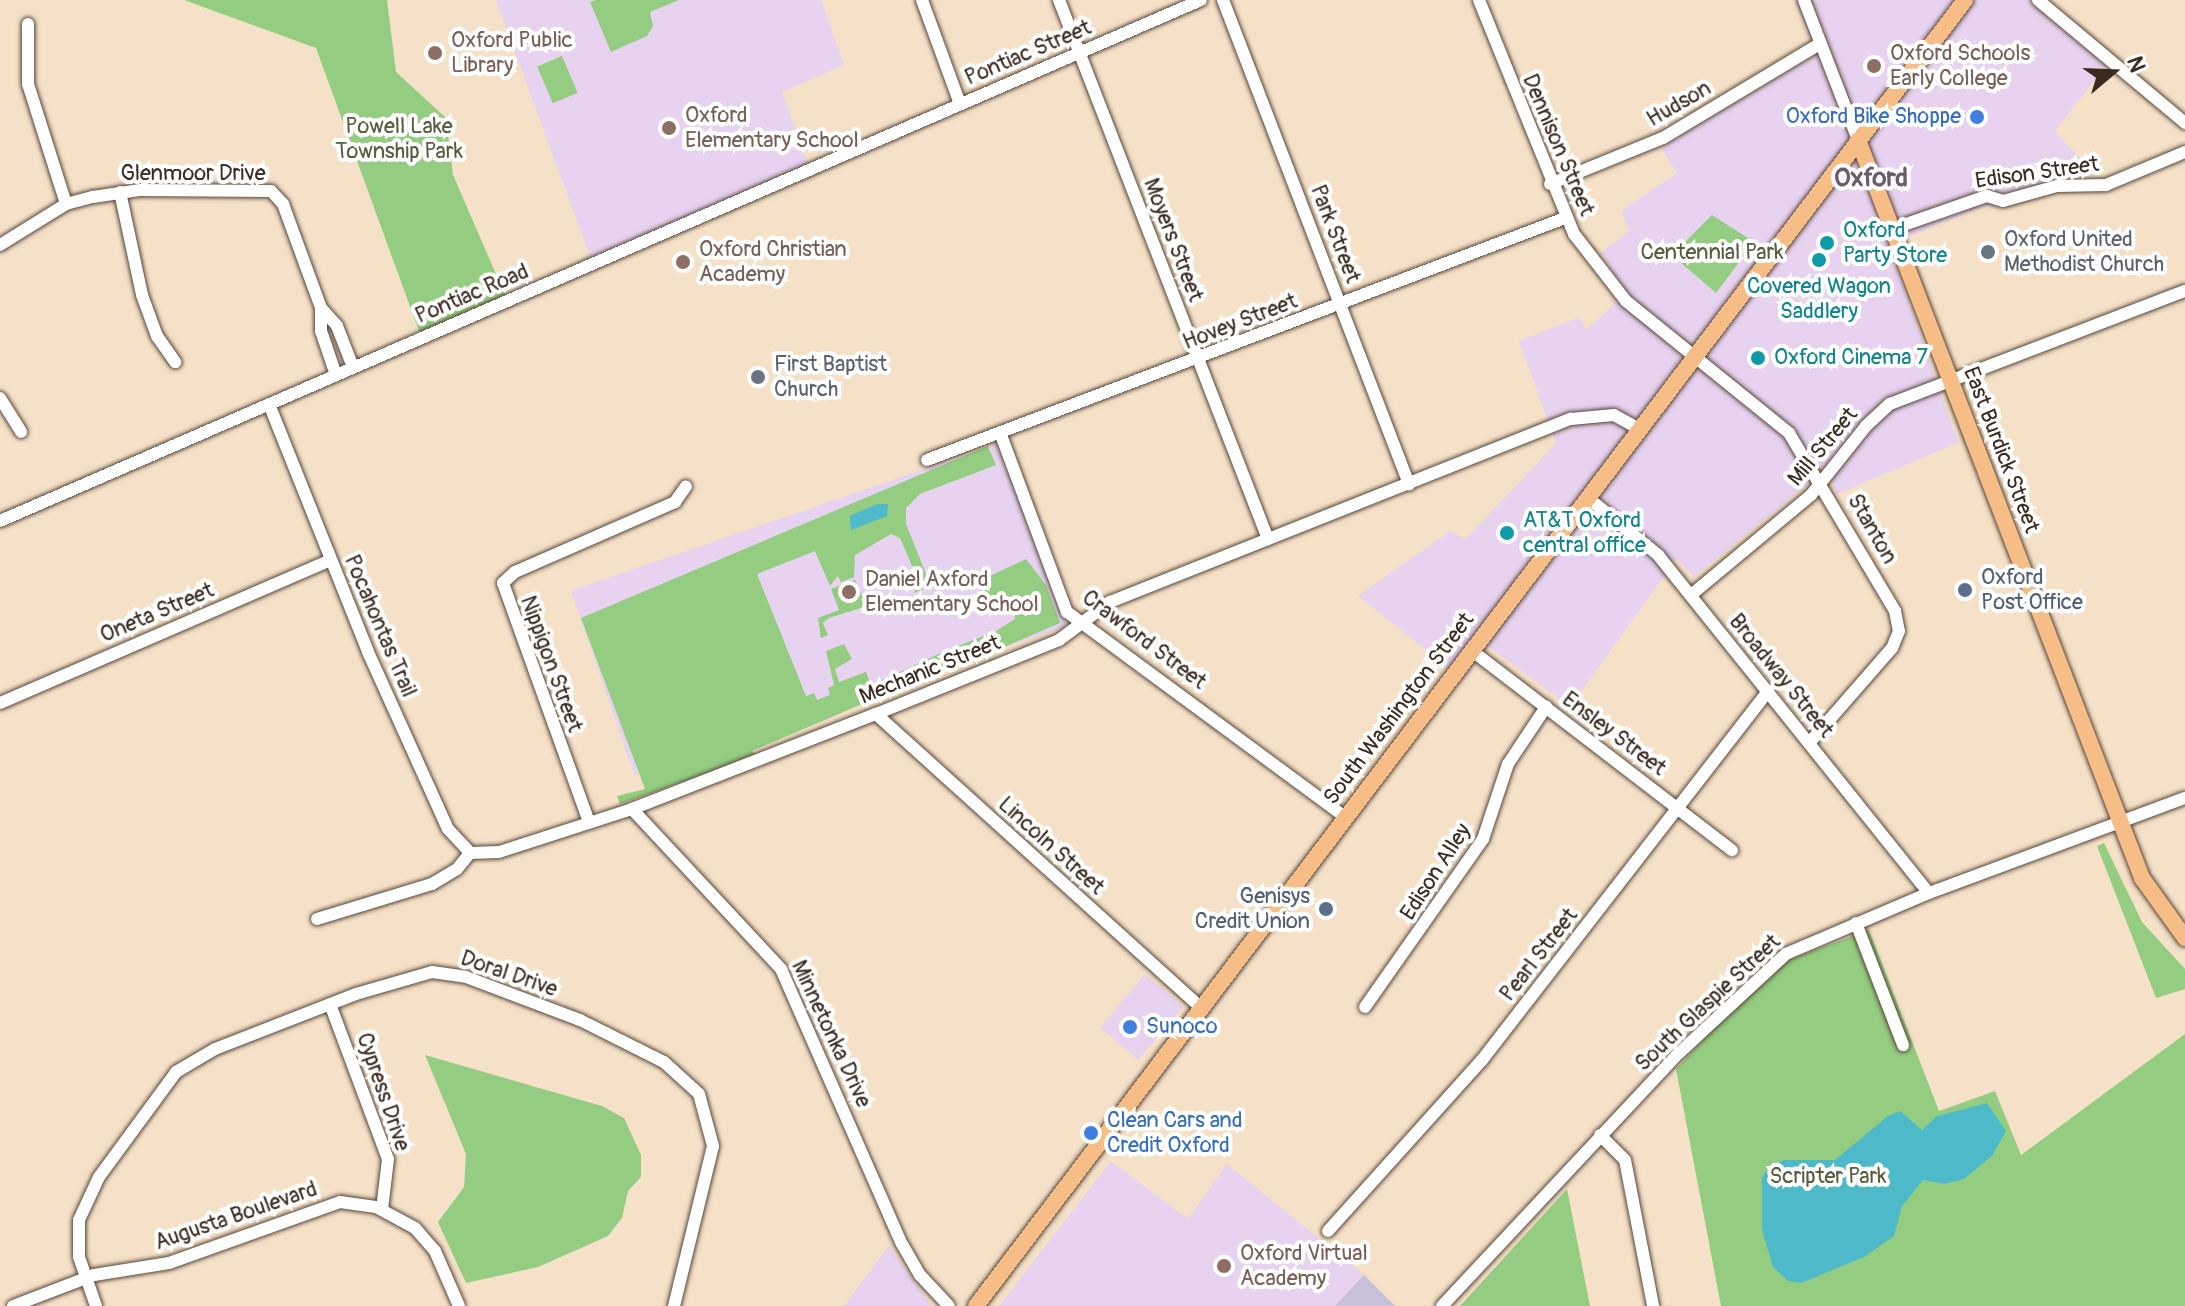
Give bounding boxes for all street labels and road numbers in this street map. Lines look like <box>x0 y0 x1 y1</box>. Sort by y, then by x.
street label: Pontiac Street <box>961 15 1095 91</box>
street label: Dennison Street <box>1516 70 1600 220</box>
street label: Hudson <box>1642 75 1716 133</box>
street label: Edison Street <box>1974 151 2100 195</box>
street label: Glenmoor Drive <box>120 161 266 187</box>
street label: Moyers Street <box>1137 175 1209 305</box>
street label: Park Street <box>1304 181 1366 287</box>
street label: Pontiac Road <box>411 258 533 330</box>
street label: Hovey Street <box>1179 288 1301 356</box>
street label: East Burdick Street <box>1957 363 2045 537</box>
street label: Mill Street <box>1782 402 1864 492</box>
street label: Stanton <box>1841 489 1903 569</box>
street label: Pocahontas Trail <box>338 551 422 701</box>
street label: Oneta Street <box>96 577 218 649</box>
street label: Crawford Street <box>1077 585 1211 695</box>
street label: Nippigon Street <box>514 592 588 736</box>
street label: South Washington Street <box>1318 608 1480 810</box>
street label: Broadway Street <box>1723 609 1839 743</box>
street label: Mechanic Street <box>856 630 1004 710</box>
street label: Ensley Street <box>1557 686 1671 782</box>
street label: Lincoln Street <box>992 791 1110 901</box>
street label: Edison Alley <box>1395 819 1477 925</box>
street label: Pearl Street <box>1495 903 1583 1007</box>
street label: South Glaspie Street <box>1630 929 1786 1077</box>
street label: Doral Drive <box>457 945 561 1003</box>
street label: Minnetonka Drive <box>785 956 877 1112</box>
street label: Cypress Drive <box>350 1030 416 1154</box>
street label: Augusta Boulevard <box>151 1176 321 1256</box>

